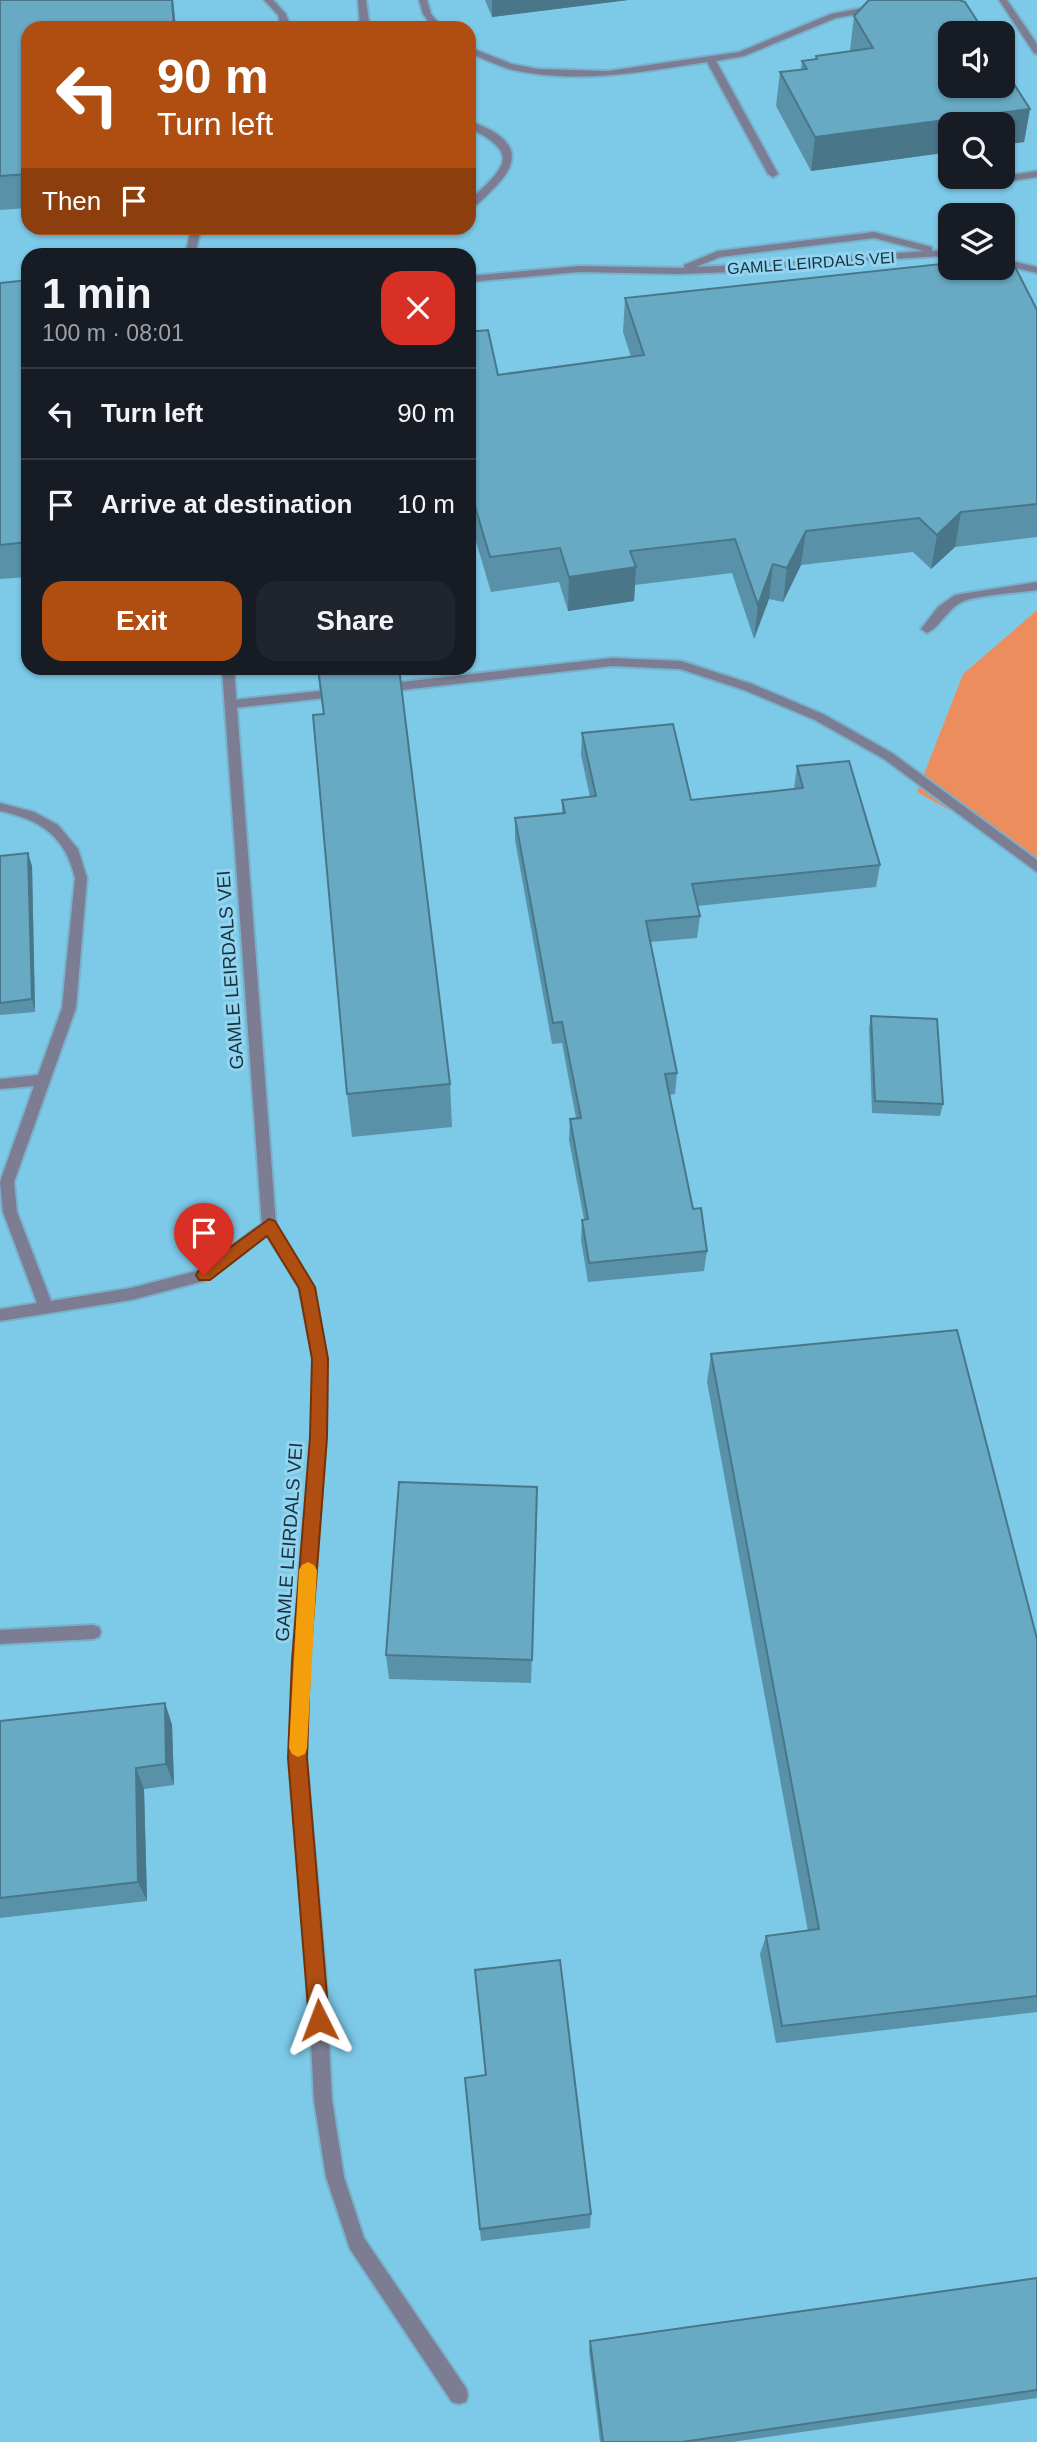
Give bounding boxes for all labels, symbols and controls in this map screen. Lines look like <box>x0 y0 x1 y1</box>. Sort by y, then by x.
map controls <box>938 21 1015 280</box>
button: sound <box>938 21 1015 98</box>
icon: left <box>42 49 133 140</box>
text: 90 m <box>157 49 269 103</box>
text: Turn left <box>157 106 273 142</box>
button: search <box>938 112 1015 189</box>
icon: arrive <box>115 182 153 220</box>
text: Then <box>42 186 101 216</box>
button: layers <box>938 203 1015 280</box>
street label: GAMLE LEIRDALS VEI <box>727 249 895 277</box>
text: 1 min <box>42 270 152 317</box>
button: close <box>381 271 455 345</box>
text: 100 m · 08:01 <box>42 320 184 346</box>
icon: left <box>42 395 80 433</box>
text: Turn left <box>101 398 203 428</box>
text: 90 m <box>397 398 455 428</box>
icon: arrive <box>42 486 80 524</box>
text: Arrive at destination <box>101 489 352 519</box>
text: 10 m <box>397 489 455 519</box>
button: Exit <box>42 581 242 661</box>
button: Share <box>256 581 455 661</box>
street label: GAMLE LEIRDALS VEI <box>213 870 247 1070</box>
pin <box>174 1203 234 1275</box>
icon: arrive <box>185 1214 223 1252</box>
street label: GAMLE LEIRDALS VEI <box>272 1442 306 1642</box>
position arrow <box>282 1983 356 2057</box>

